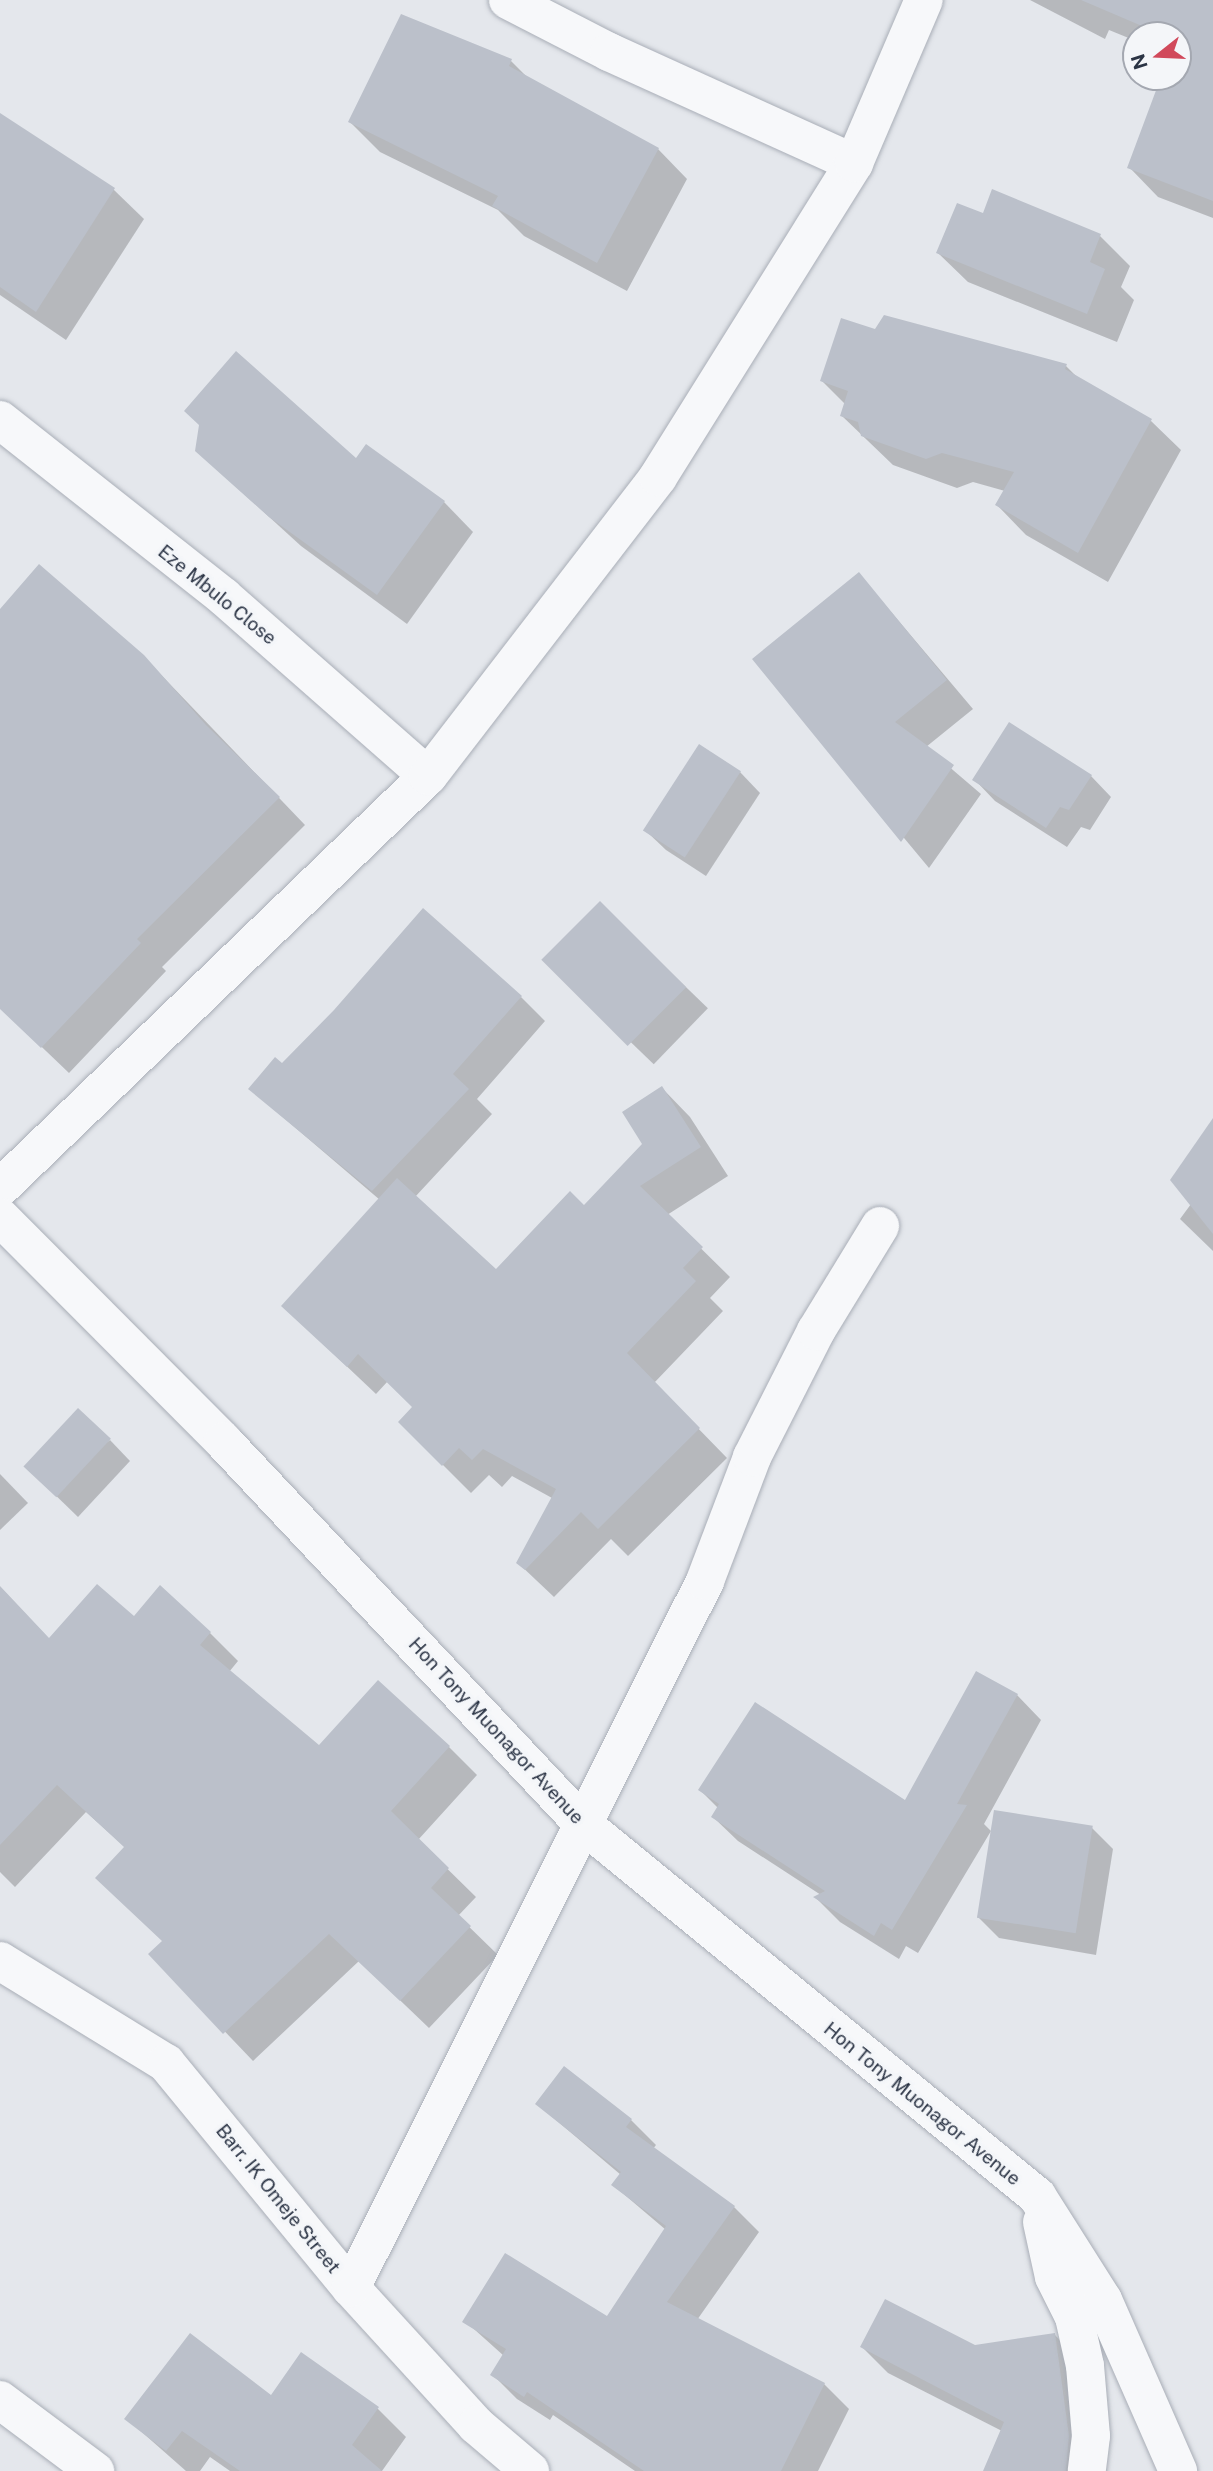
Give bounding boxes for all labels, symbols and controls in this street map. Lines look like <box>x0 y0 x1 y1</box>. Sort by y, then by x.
north arrow <box>1122 21 1192 91</box>
text: N <box>1126 51 1152 72</box>
street label: Eze Mbulo Close <box>153 540 281 650</box>
street label: Hon Tony Muonagor Avenue <box>404 1633 588 1829</box>
street label: Hon Tony Muonagor Avenue <box>819 2018 1025 2190</box>
street label: Barr. IK Omeje Street <box>211 2120 345 2278</box>

